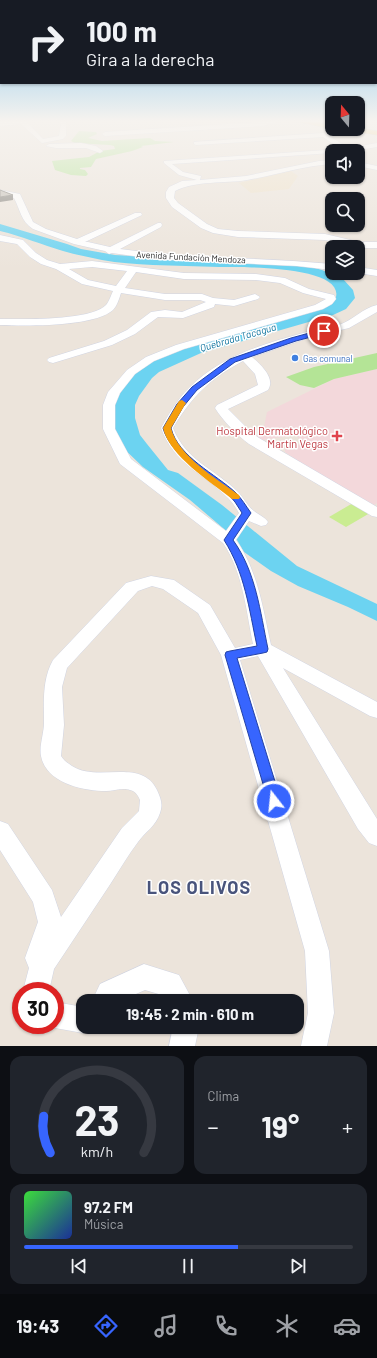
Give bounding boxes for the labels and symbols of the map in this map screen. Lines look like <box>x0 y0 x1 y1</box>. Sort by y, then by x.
north arrow <box>325 96 365 136</box>
street label: Avenida Fundación Mendoza <box>136 249 246 265</box>
pin <box>307 314 341 348</box>
water label: Quebrada Tacagua <box>199 320 277 354</box>
marker: Gas comunal <box>290 353 300 363</box>
place label: Gas comunal <box>303 353 353 364</box>
place label: Hospital Dermatológico Martín Vegas <box>216 424 328 450</box>
marker: Hospital Dermatológico Martín Vegas <box>331 430 343 442</box>
position arrow <box>253 780 295 822</box>
district label: LOS OLIVOS <box>147 876 251 898</box>
speed limit sign: 30 <box>12 982 64 1034</box>

